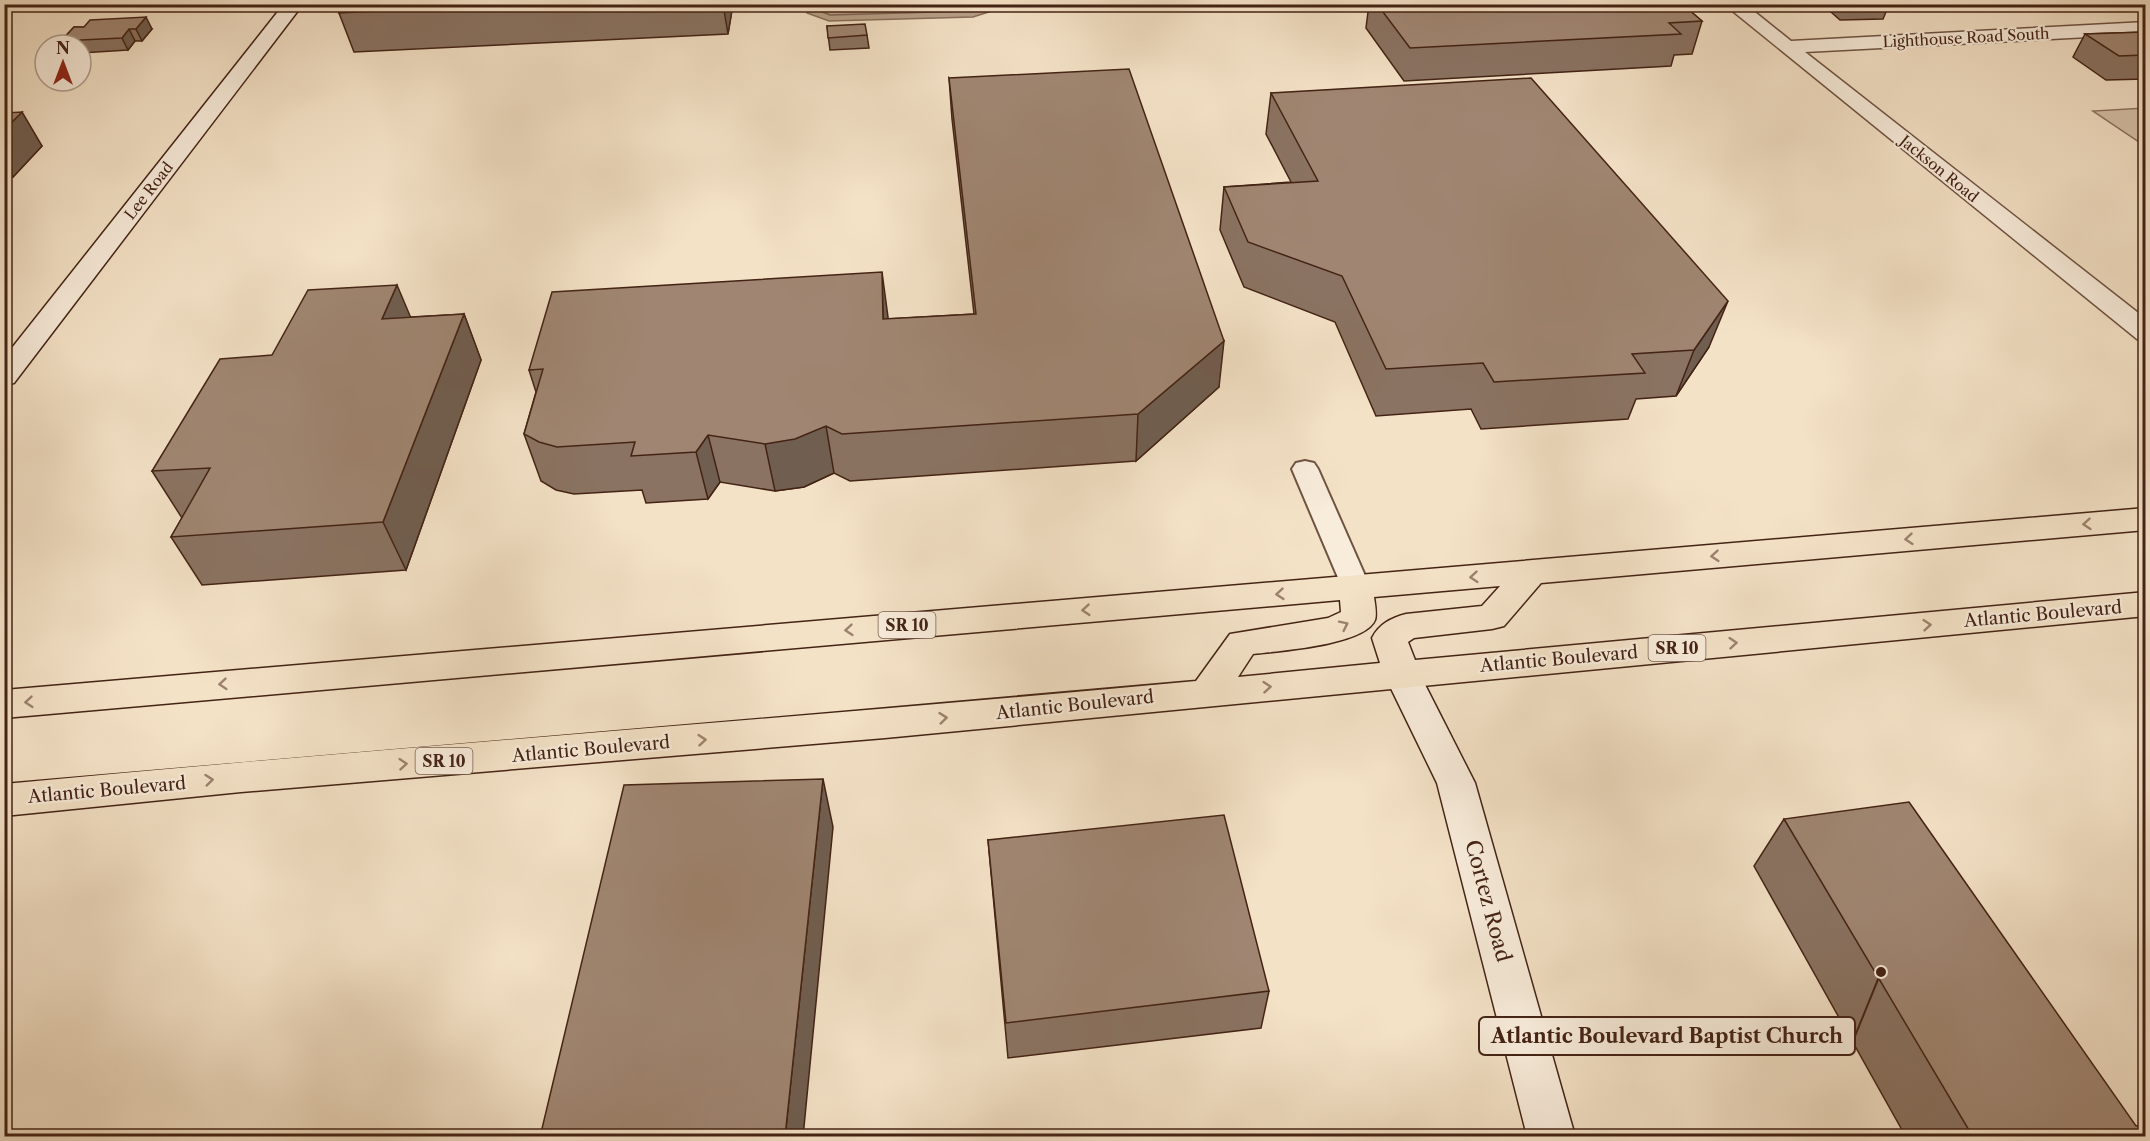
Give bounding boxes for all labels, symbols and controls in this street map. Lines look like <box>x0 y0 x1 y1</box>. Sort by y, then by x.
street label: Lighthouse Road South <box>1882 24 2050 51</box>
north arrow <box>33 33 93 93</box>
text: N <box>56 38 70 58</box>
street label: Jackson Road <box>1895 130 1983 206</box>
street label: Lee Road <box>120 158 177 223</box>
one-way arrow <box>2083 517 2092 530</box>
one-way arrow <box>1905 532 1914 545</box>
one-way arrow <box>1711 549 1720 562</box>
one-way arrow <box>1470 570 1479 583</box>
one-way arrow <box>1275 587 1284 600</box>
street label: Atlantic Boulevard <box>1962 596 2123 632</box>
one-way arrow <box>1081 603 1090 616</box>
road number: SR 10 <box>878 612 936 638</box>
one-way arrow <box>1922 619 1931 632</box>
one-way arrow <box>1338 621 1349 633</box>
one-way arrow <box>845 624 854 637</box>
road number: SR 10 <box>1648 635 1706 661</box>
one-way arrow <box>1728 637 1737 650</box>
street label: Atlantic Boulevard <box>1478 641 1639 677</box>
one-way arrow <box>219 677 228 690</box>
one-way arrow <box>1262 681 1271 694</box>
street label: Atlantic Boulevard <box>994 686 1155 724</box>
one-way arrow <box>24 695 33 708</box>
one-way arrow <box>938 712 947 725</box>
street label: Atlantic Boulevard <box>510 731 671 767</box>
one-way arrow <box>698 733 707 746</box>
road number: SR 10 <box>416 748 472 774</box>
one-way arrow <box>399 758 408 771</box>
street label: Atlantic Boulevard <box>26 772 187 808</box>
one-way arrow <box>205 774 214 787</box>
street label: Cortez Road <box>1460 837 1517 965</box>
callout: Atlantic Boulevard Baptist Church <box>1479 1017 1855 1055</box>
text: Atlantic Boulevard Baptist Church <box>1490 1024 1843 1048</box>

